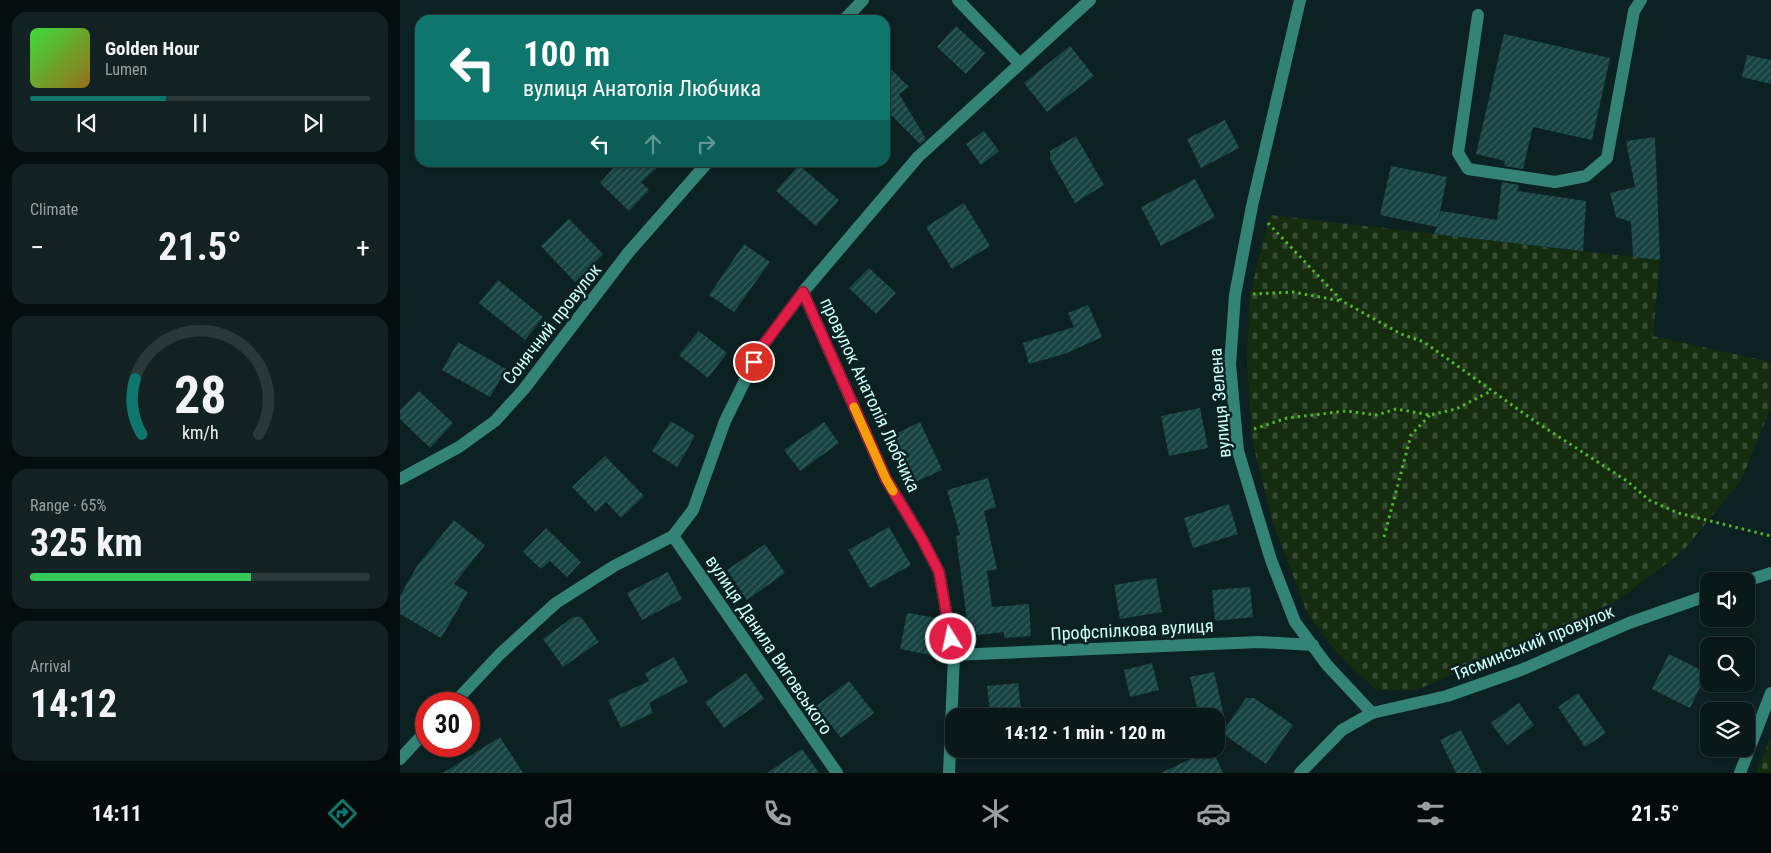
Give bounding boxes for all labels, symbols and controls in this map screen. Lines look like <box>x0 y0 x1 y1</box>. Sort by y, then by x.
text: 100 m <box>523 34 610 75</box>
icon: left <box>440 35 505 100</box>
text: Golden Hour <box>105 37 199 60</box>
text: Lumen <box>105 60 147 79</box>
text: вулиця Анатолія Любчика <box>523 76 761 101</box>
icon: previous <box>73 109 101 137</box>
icon: pause <box>186 109 214 137</box>
icon: next <box>299 109 327 137</box>
icon: left <box>586 130 614 158</box>
icon: ahead <box>639 130 667 158</box>
icon: right <box>692 130 720 158</box>
text: Climate <box>30 200 78 219</box>
text: 21.5° <box>158 225 242 269</box>
text: − <box>30 231 44 264</box>
text: + <box>356 231 370 264</box>
street label: Сонячний провулок <box>498 259 605 388</box>
street label: провулок Анатолія Любчика <box>816 294 925 495</box>
pin <box>733 341 775 383</box>
street label: вулиця Зелена <box>1204 347 1235 459</box>
icon: arrive <box>740 348 768 376</box>
text: 28 <box>174 365 226 426</box>
text: km/h <box>182 422 218 443</box>
text: Range · 65% <box>30 496 106 515</box>
text: 325 km <box>30 521 143 565</box>
street label: вулиця Данила Виговського <box>702 551 837 738</box>
map controls <box>1700 572 1755 757</box>
button: sound <box>1700 572 1755 627</box>
street label: Тясминський провулок <box>1449 600 1617 685</box>
position arrow <box>924 612 976 664</box>
street label: Профспілкова вулиця <box>1050 615 1214 644</box>
button: search <box>1700 637 1755 692</box>
text: Arrival <box>30 657 71 676</box>
text: 14:12 <box>30 682 117 726</box>
speed limit sign: 30 <box>415 692 480 757</box>
button: layers <box>1700 702 1755 757</box>
text: 14:12 · 1 min · 120 m <box>1004 721 1166 744</box>
icon: directions <box>325 796 360 831</box>
icon: music <box>542 796 577 831</box>
icon: phone <box>760 796 795 831</box>
icon: climate <box>978 796 1013 831</box>
icon: car <box>1196 796 1231 831</box>
icon: filters <box>1413 796 1448 831</box>
text: 14:11 <box>91 801 142 826</box>
text: 21.5° <box>1631 801 1680 826</box>

